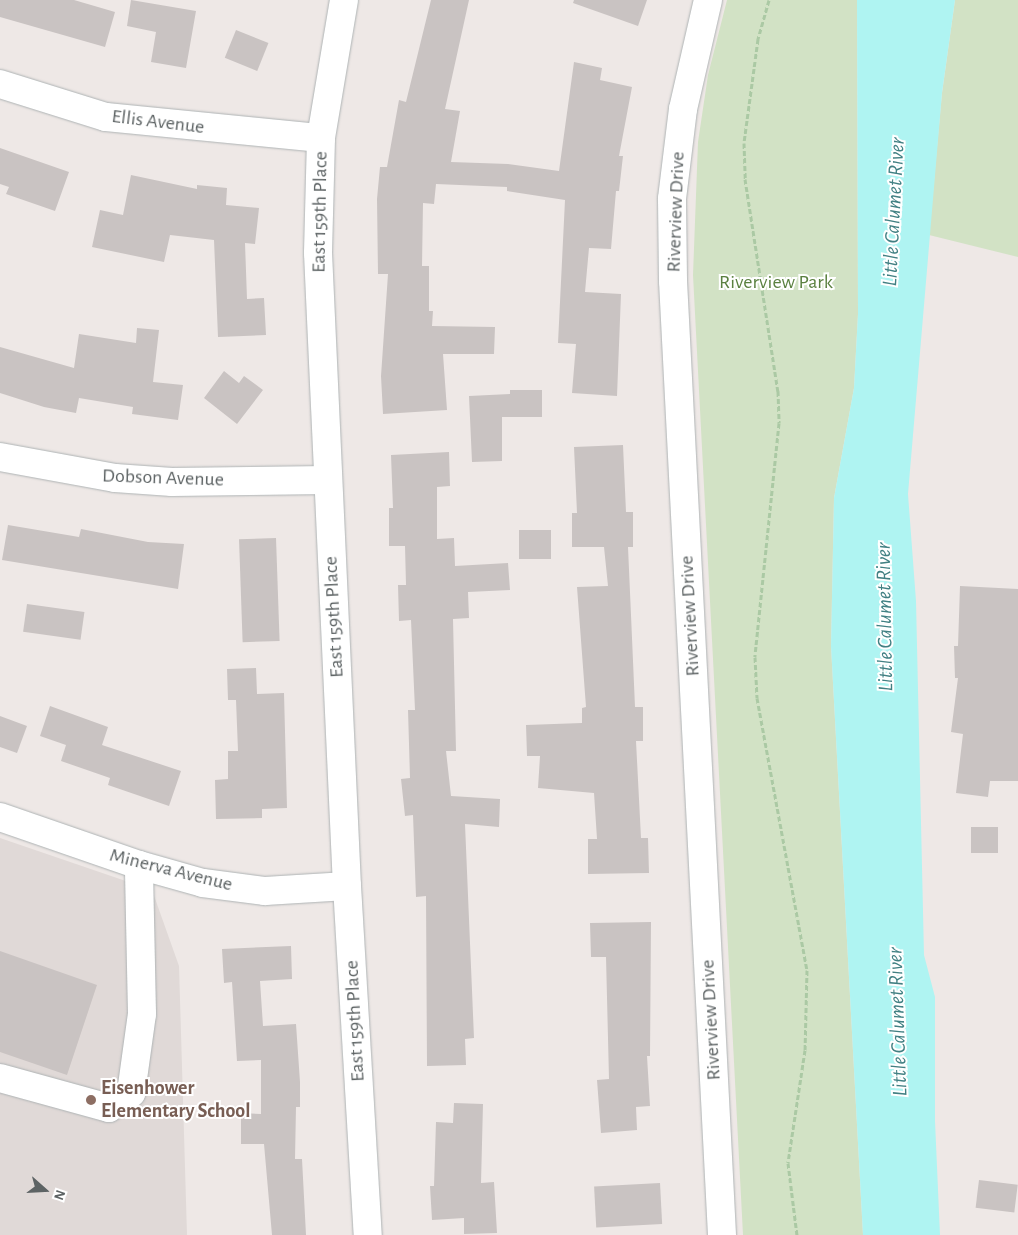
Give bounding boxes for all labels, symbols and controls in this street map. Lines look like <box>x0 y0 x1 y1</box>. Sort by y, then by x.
street label: Ellis Avenue <box>110 104 206 140</box>
water label: Little Calumet River <box>878 137 910 287</box>
street label: East 159th Place <box>307 151 333 273</box>
street label: Riverview Drive <box>662 151 690 273</box>
park label: Riverview Park <box>719 270 833 294</box>
street label: Dobson Avenue <box>102 464 224 492</box>
water label: Little Calumet River <box>871 542 899 692</box>
street label: Riverview Drive <box>675 555 705 677</box>
street label: East 159th Place <box>319 556 349 678</box>
street label: Minerva Avenue <box>107 843 235 897</box>
water label: Little Calumet River <box>883 947 913 1097</box>
street label: Riverview Drive <box>696 959 726 1081</box>
street label: East 159th Place <box>340 960 370 1082</box>
place label: Eisenhower Elementary School <box>101 1076 250 1123</box>
marker: Eisenhower Elementary School <box>85 1094 97 1106</box>
north arrow <box>20 1165 70 1215</box>
text: N <box>51 1188 67 1202</box>

